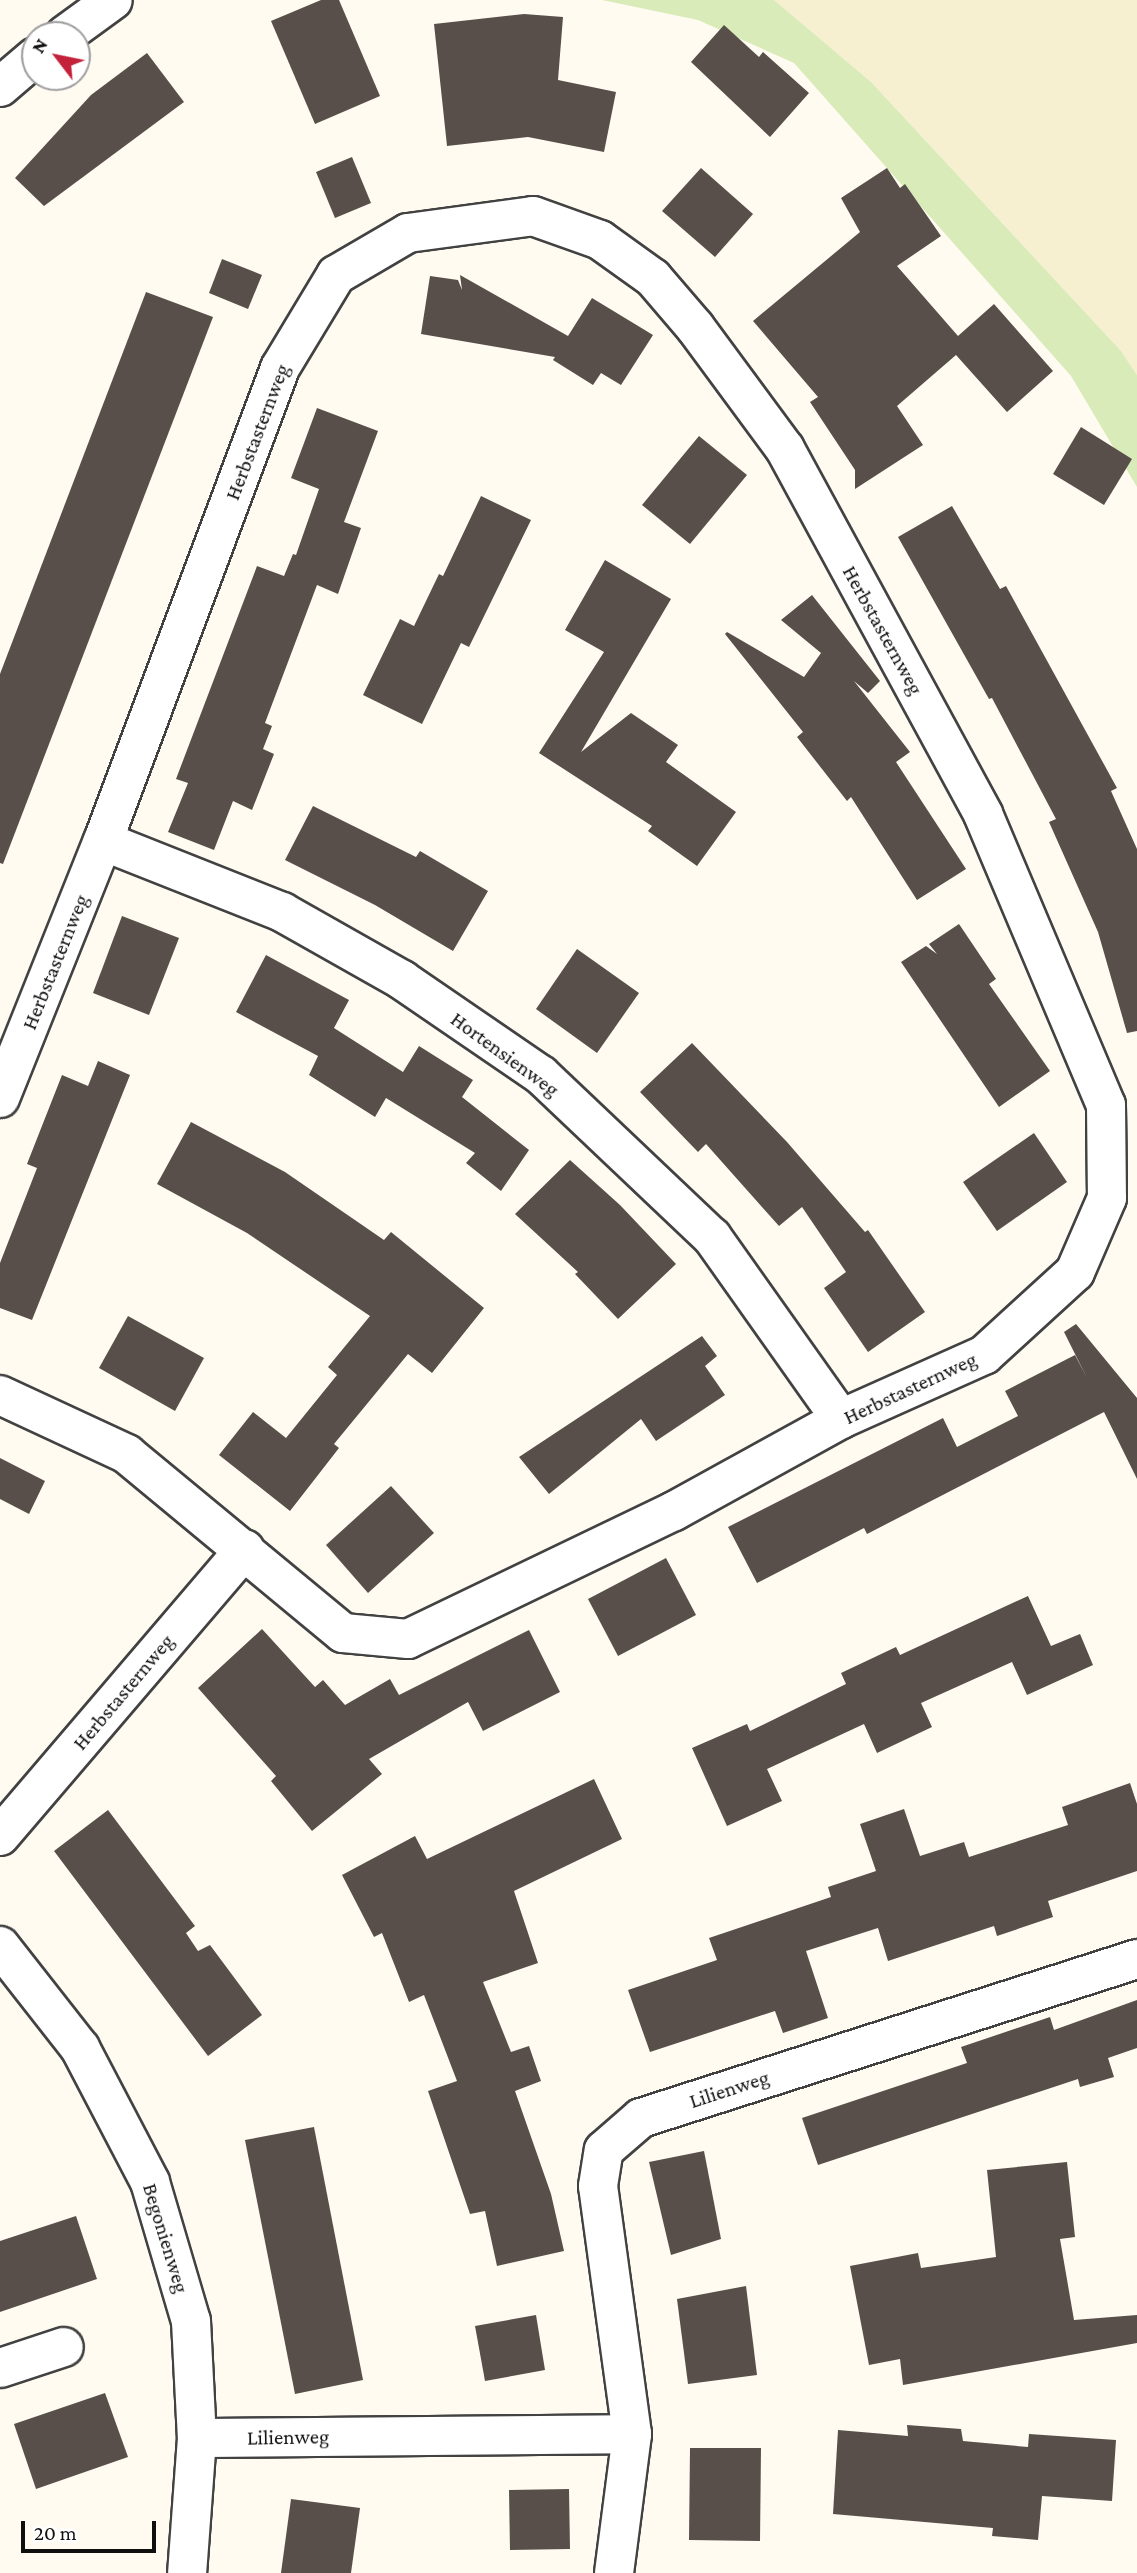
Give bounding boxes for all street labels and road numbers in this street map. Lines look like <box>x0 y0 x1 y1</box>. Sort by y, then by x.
street label: Herbstasternweg <box>220 360 294 504</box>
street label: Herbstasternweg <box>837 561 929 699</box>
street label: Herbstasternweg <box>16 891 94 1033</box>
street label: Hortensienweg <box>446 1006 564 1102</box>
street label: Herbstasternweg <box>840 1346 980 1430</box>
street label: Herbstasternweg <box>67 1629 179 1755</box>
street label: Lilienweg <box>686 2064 772 2114</box>
street label: Begonienweg <box>137 2180 195 2296</box>
street label: Lilienweg <box>247 2424 329 2450</box>

